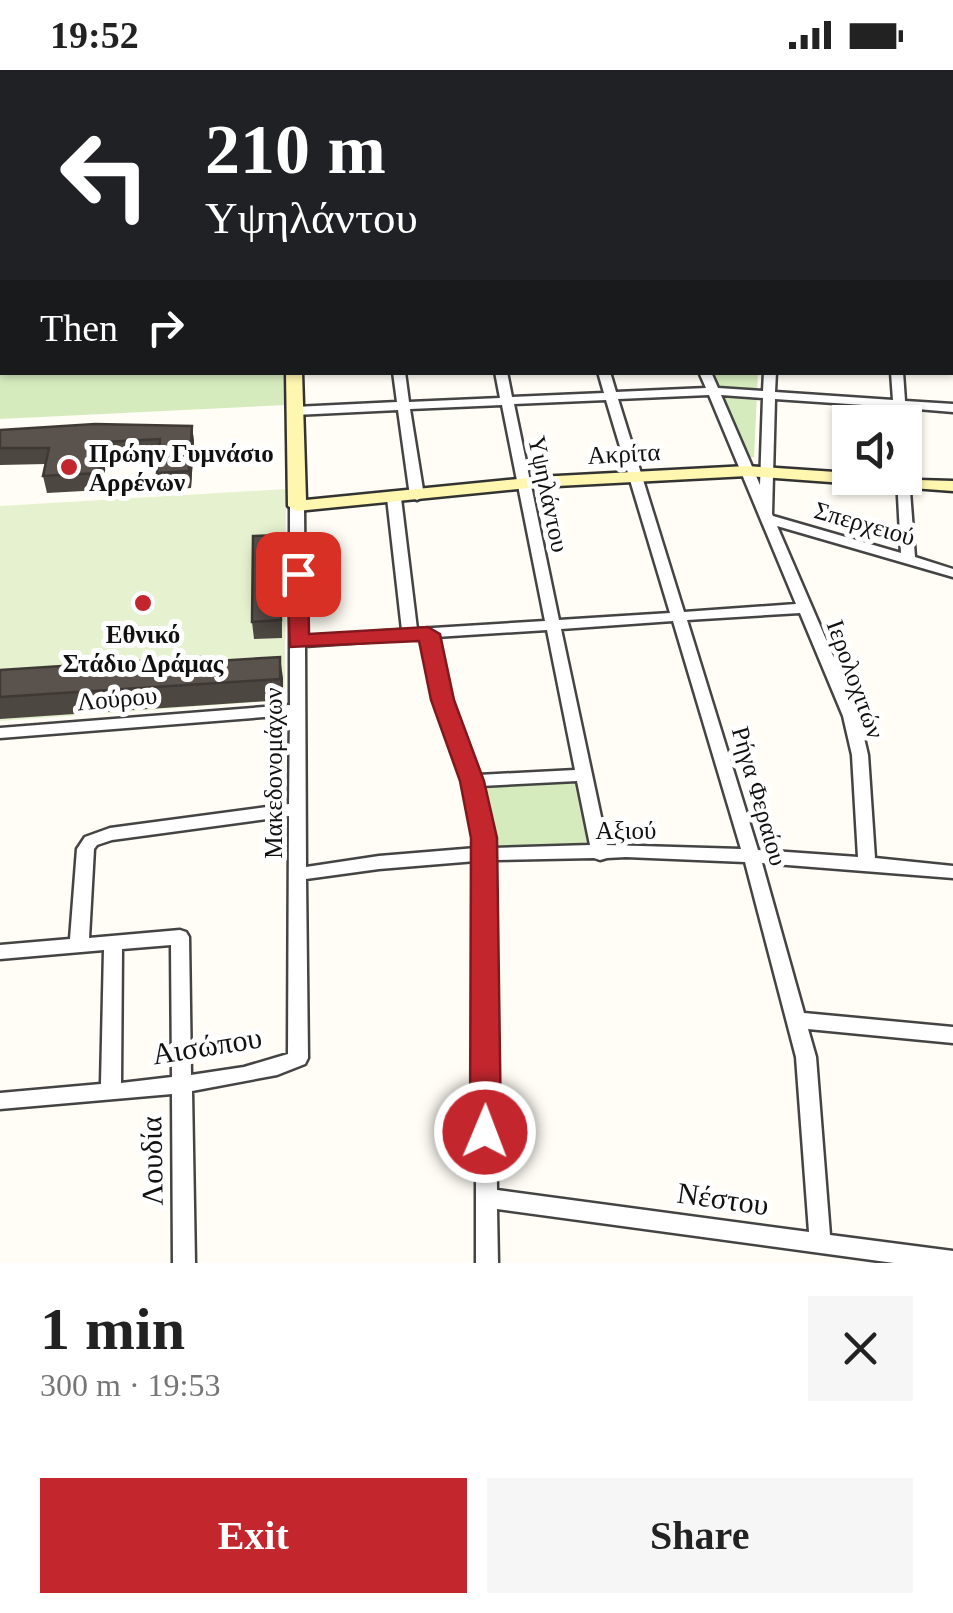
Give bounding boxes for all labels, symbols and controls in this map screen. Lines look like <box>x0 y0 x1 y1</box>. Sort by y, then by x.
text: 19:52 <box>50 14 139 56</box>
icon: left <box>40 110 170 240</box>
text: 210 m <box>205 111 386 188</box>
text: Υψηλάντου <box>205 193 418 243</box>
icon: right <box>138 300 193 355</box>
text: Then <box>40 307 118 349</box>
map controls <box>832 405 922 495</box>
button: sound <box>832 405 922 495</box>
street label: Υψηλάντου <box>523 433 574 555</box>
street label: Ακρίτα <box>587 438 661 469</box>
place label: Πρώην Γυμνάσιο Αρρένων <box>89 440 274 496</box>
marker: Πρώην Γυμνάσιο Αρρένων <box>58 456 80 478</box>
street label: Σπερχειού <box>811 496 918 551</box>
pin <box>256 532 341 617</box>
icon: arrive <box>271 547 326 602</box>
marker: Εθνικό Στάδιο Δράμας <box>132 592 154 614</box>
street label: Ιερολοχιτών <box>822 616 889 742</box>
place label: Εθνικό Στάδιο Δράμας <box>63 621 224 677</box>
street label: Λούρου <box>76 682 158 715</box>
street label: Μακεδονομάχων <box>260 687 287 859</box>
street label: Ρήγα Φεραίου <box>727 724 792 869</box>
street label: Αξιού <box>596 817 656 844</box>
street label: Αισώπου <box>150 1021 264 1070</box>
position arrow <box>433 1080 537 1184</box>
street label: Λουδία <box>134 1116 169 1206</box>
street label: Νέστου <box>675 1176 771 1221</box>
text: 1 min <box>40 1296 185 1362</box>
button: close <box>808 1296 913 1401</box>
text: 300 m · 19:53 <box>40 1367 220 1403</box>
button: Exit <box>40 1478 467 1593</box>
button: Share <box>487 1478 913 1593</box>

